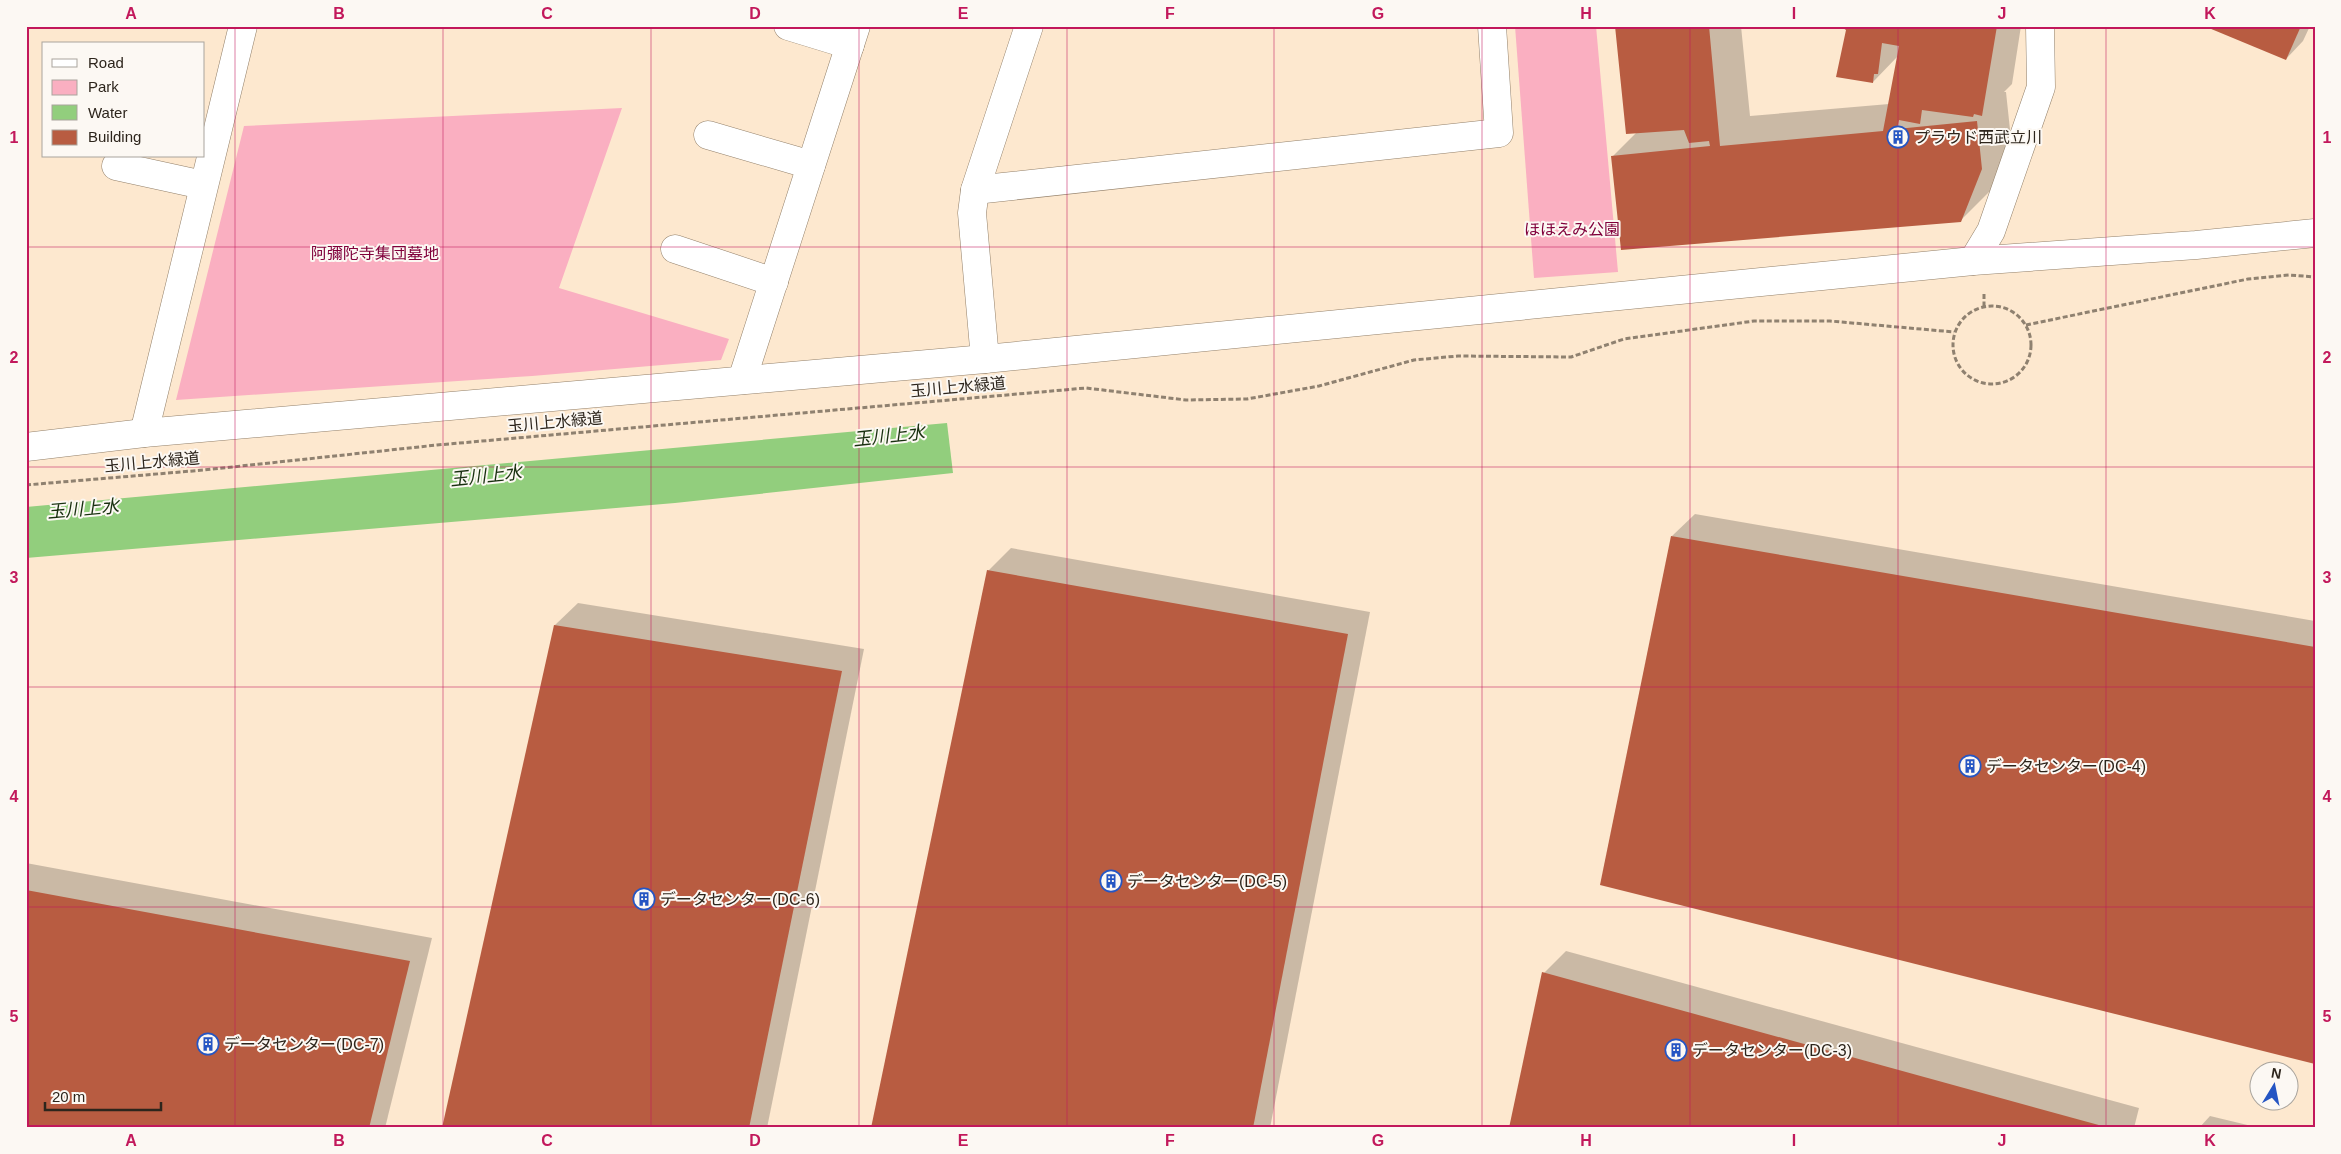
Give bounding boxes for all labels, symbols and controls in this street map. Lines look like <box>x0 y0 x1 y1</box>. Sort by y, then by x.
text: A <box>125 5 137 22</box>
text: B <box>333 5 345 22</box>
text: C <box>541 5 553 22</box>
text: D <box>749 5 761 22</box>
text: E <box>958 5 969 22</box>
text: F <box>1165 5 1175 22</box>
text: G <box>1372 5 1384 22</box>
text: H <box>1580 5 1592 22</box>
text: I <box>1792 5 1796 22</box>
text: J <box>1998 5 2006 22</box>
text: K <box>2204 5 2216 22</box>
legend <box>42 42 205 158</box>
text: Road <box>88 54 124 71</box>
text: Park <box>88 78 119 95</box>
text: Water <box>88 104 127 121</box>
building icon: プラウド西武立川 <box>1886 125 1910 149</box>
text: Building <box>88 128 141 145</box>
text: 1 <box>10 129 19 146</box>
place label: プラウド西武立川 <box>1914 129 2042 146</box>
text: 1 <box>2323 129 2332 146</box>
park label: ほほえみ公園 <box>1524 221 1620 238</box>
park label: 阿彌陀寺集団墓地 <box>311 245 439 262</box>
text: 2 <box>10 349 19 366</box>
text: 2 <box>2323 349 2332 366</box>
street label: 玉川上水緑道 <box>909 374 1007 400</box>
street label: 玉川上水緑道 <box>506 409 604 435</box>
water label: 玉川上水 <box>852 422 928 450</box>
street label: 玉川上水緑道 <box>103 449 201 475</box>
water label: 玉川上水 <box>449 462 525 490</box>
water label: 玉川上水 <box>46 496 122 522</box>
text: 3 <box>10 569 19 586</box>
text: 3 <box>2323 569 2332 586</box>
building icon: データセンター(DC-4) <box>1958 754 1982 778</box>
place label: データセンター(DC-4) <box>1986 758 2146 775</box>
text: 4 <box>10 788 19 805</box>
text: 4 <box>2323 788 2332 805</box>
building icon: データセンター(DC-5) <box>1099 869 1123 893</box>
place label: データセンター(DC-5) <box>1127 873 1287 890</box>
building icon: データセンター(DC-6) <box>632 887 656 911</box>
place label: データセンター(DC-6) <box>660 891 820 908</box>
text: 5 <box>10 1008 19 1025</box>
text: 5 <box>2323 1008 2332 1025</box>
building icon: データセンター(DC-7) <box>196 1032 220 1056</box>
place label: データセンター(DC-7) <box>224 1036 384 1053</box>
building icon: データセンター(DC-3) <box>1664 1038 1688 1062</box>
place label: データセンター(DC-3) <box>1692 1042 1852 1059</box>
north arrow <box>2248 1062 2298 1112</box>
text: N <box>2270 1064 2283 1082</box>
scale bar <box>45 1079 161 1111</box>
text: 20 m <box>52 1088 85 1105</box>
text: A <box>125 1132 137 1149</box>
text: B <box>333 1132 345 1149</box>
text: C <box>541 1132 553 1149</box>
text: D <box>749 1132 761 1149</box>
text: E <box>958 1132 969 1149</box>
text: F <box>1165 1132 1175 1149</box>
text: G <box>1372 1132 1384 1149</box>
text: H <box>1580 1132 1592 1149</box>
text: I <box>1792 1132 1796 1149</box>
text: J <box>1998 1132 2006 1149</box>
text: K <box>2204 1132 2216 1149</box>

